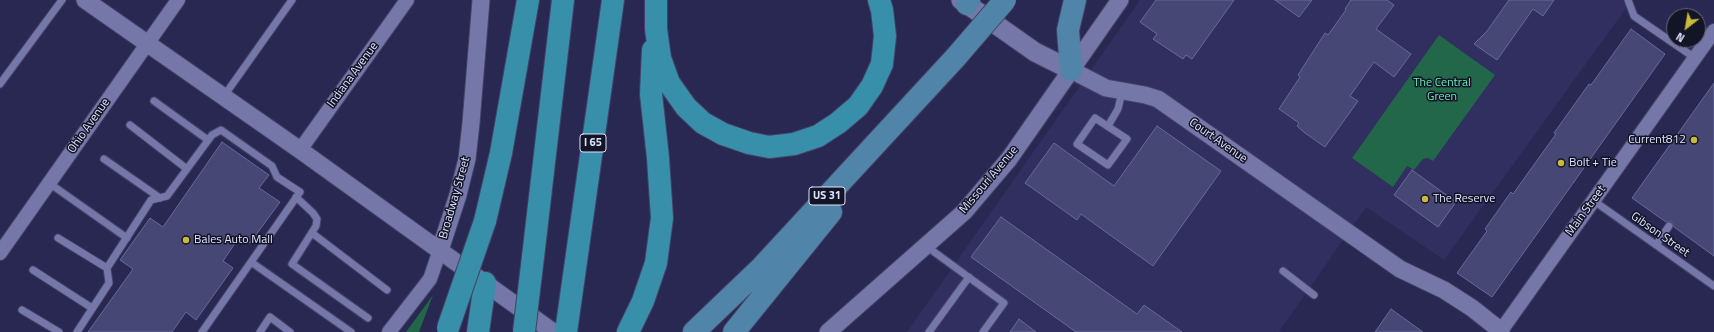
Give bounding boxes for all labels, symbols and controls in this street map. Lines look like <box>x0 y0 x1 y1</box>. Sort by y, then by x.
north arrow <box>1666 8 1706 48</box>
text: N <box>1673 29 1688 46</box>
street label: Indiana Avenue <box>325 40 381 110</box>
park label: The Central Green <box>1413 76 1471 104</box>
street label: Ohio Avenue <box>65 96 113 156</box>
street label: Court Avenue <box>1186 116 1250 166</box>
place label: Current812 <box>1628 133 1686 147</box>
road number: I 65 <box>580 134 606 152</box>
marker: Current812 <box>1689 135 1699 145</box>
street label: Missouri Avenue <box>957 143 1021 217</box>
street label: Broadway Street <box>436 155 474 241</box>
place label: Bolt + Tie <box>1569 156 1617 170</box>
marker: Bolt + Tie <box>1556 158 1566 168</box>
street label: Main Street <box>1563 183 1609 239</box>
road number: US 31 <box>809 187 845 205</box>
place label: The Reserve <box>1433 192 1495 206</box>
marker: The Reserve <box>1420 194 1430 204</box>
street label: Gibson Street <box>1628 210 1692 260</box>
place label: Bales Auto Mall <box>194 233 273 247</box>
marker: Bales Auto Mall <box>181 235 191 245</box>

